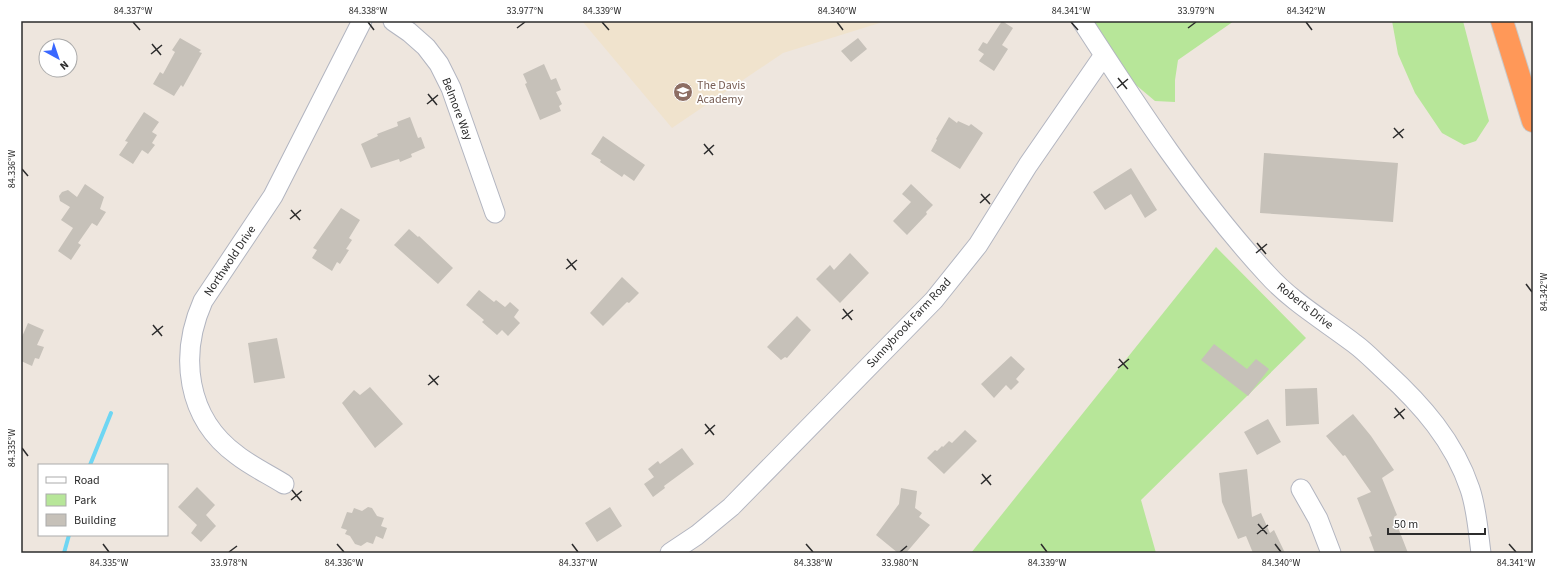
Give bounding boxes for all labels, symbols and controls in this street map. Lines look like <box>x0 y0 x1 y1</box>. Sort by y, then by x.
text: 84.337°W <box>114 4 152 18</box>
text: 84.338°W <box>349 4 387 18</box>
text: 33.977°N <box>506 4 544 18</box>
text: 84.339°W <box>583 4 621 18</box>
text: 84.340°W <box>818 4 856 18</box>
text: 84.341°W <box>1052 4 1090 18</box>
text: 33.979°N <box>1177 4 1215 18</box>
text: 84.342°W <box>1287 4 1325 18</box>
north arrow <box>38 38 78 78</box>
text: N <box>56 57 72 73</box>
street label: Belmore Way <box>437 75 477 143</box>
place label: The Davis Academy <box>697 77 745 108</box>
school or university icon: The Davis Academy <box>672 81 694 103</box>
text: 84.336°W <box>5 150 19 188</box>
street label: Northwold Drive <box>200 222 260 300</box>
text: 84.342°W <box>1537 273 1551 311</box>
street label: Sunnybrook Farm Road <box>863 274 955 372</box>
street label: Roberts Drive <box>1273 279 1337 333</box>
text: 84.335°W <box>5 429 19 467</box>
legend <box>38 464 168 536</box>
text: Road <box>74 472 100 489</box>
text: Park <box>74 492 96 509</box>
scale bar <box>1388 510 1485 536</box>
text: Building <box>74 512 116 529</box>
text: 50 m <box>1394 516 1418 533</box>
text: 84.335°W <box>90 556 128 570</box>
text: 33.978°N <box>210 556 248 570</box>
text: 84.336°W <box>325 556 363 570</box>
text: 84.337°W <box>559 556 597 570</box>
text: 84.338°W <box>794 556 832 570</box>
text: 33.980°N <box>881 556 919 570</box>
text: 84.339°W <box>1028 556 1066 570</box>
text: 84.340°W <box>1262 556 1300 570</box>
text: 84.341°W <box>1497 556 1535 570</box>

